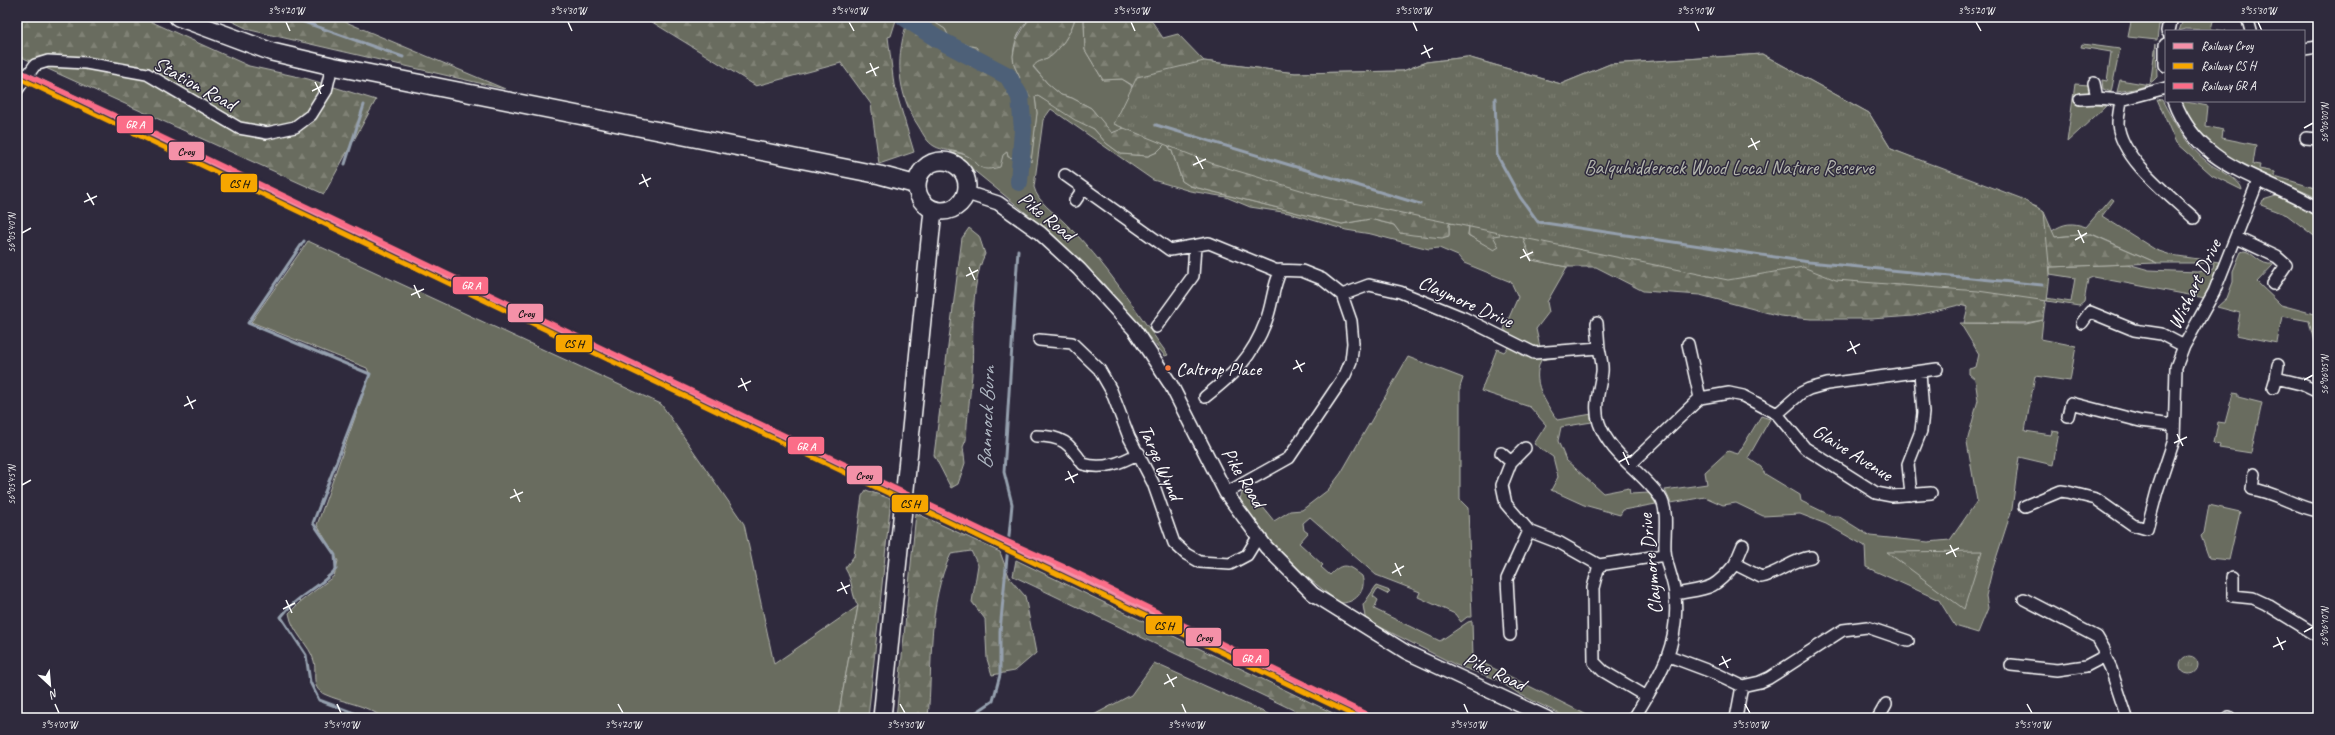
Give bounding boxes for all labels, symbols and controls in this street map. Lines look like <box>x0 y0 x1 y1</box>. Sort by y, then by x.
text: 3°54'20"W <box>268 4 306 17</box>
text: 3°54'30"W <box>550 4 588 17</box>
text: 3°54'40"W <box>831 4 869 17</box>
text: 3°54'50"W <box>1113 4 1151 17</box>
text: 3°55'00"W <box>1395 4 1433 17</box>
text: 3°55'10"W <box>1677 4 1715 17</box>
text: 3°55'20"W <box>1958 4 1996 17</box>
text: 3°55'30"W <box>2240 4 2278 17</box>
legend <box>2165 30 2305 102</box>
text: Railway Croy <box>2201 38 2254 54</box>
street label: Station Road <box>149 51 243 118</box>
text: Railway CS H <box>2201 58 2258 74</box>
text: Railway GR A <box>2201 78 2257 94</box>
text: 56°06'00"N <box>2318 101 2331 143</box>
line badge: GR A <box>116 115 154 134</box>
text: GR A <box>125 117 146 131</box>
line badge: Croy <box>168 141 205 161</box>
text: Croy <box>178 144 196 158</box>
park label: Balquhidderock Wood Local Nature Reserve <box>1584 155 1875 180</box>
line badge: CS H <box>220 173 258 193</box>
text: CS H <box>229 176 251 190</box>
street label: Pike Road <box>1013 186 1082 249</box>
text: 56°05'40"N <box>5 211 18 253</box>
street label: Wishart Drive <box>2162 234 2228 333</box>
street label: Claymore Drive <box>1415 270 1518 334</box>
line badge: GR A <box>452 276 489 295</box>
text: GR A <box>461 278 482 292</box>
line badge: Croy <box>507 303 544 323</box>
text: Croy <box>518 306 536 320</box>
line badge: CS H <box>555 334 593 353</box>
text: CS H <box>564 336 586 350</box>
text: 56°06'05"N <box>2318 353 2331 395</box>
place label: Caltrop Place <box>1176 357 1263 381</box>
marker: Caltrop Place <box>1163 363 1173 373</box>
water label: Bannock Burn <box>971 364 1001 470</box>
street label: Glaive Avenue <box>1808 418 1899 488</box>
street label: Targe Wynd <box>1133 421 1189 507</box>
line badge: GR A <box>787 436 825 455</box>
text: GR A <box>796 439 817 453</box>
street label: Pike Road <box>1216 443 1273 514</box>
text: 56°05'45"N <box>5 463 18 505</box>
line badge: Croy <box>846 465 883 485</box>
text: Croy <box>856 468 874 482</box>
line badge: CS H <box>891 494 929 513</box>
text: CS H <box>900 496 922 510</box>
street label: Claymore Drive <box>1633 511 1668 615</box>
text: 56°06'10"N <box>2318 605 2331 647</box>
line badge: CS H <box>1145 615 1183 635</box>
text: CS H <box>1154 618 1176 632</box>
line badge: Croy <box>1185 627 1222 647</box>
text: Croy <box>1196 630 1214 644</box>
street label: Pike Road <box>1460 646 1533 698</box>
line badge: GR A <box>1232 648 1270 667</box>
text: GR A <box>1241 651 1262 665</box>
north arrow <box>30 665 70 705</box>
text: N <box>46 686 61 703</box>
text: 3°54'00"W <box>41 718 79 731</box>
text: 3°54'10"W <box>323 718 361 731</box>
text: 3°54'20"W <box>605 718 643 731</box>
text: 3°54'30"W <box>887 718 925 731</box>
text: 3°54'40"W <box>1168 718 1206 731</box>
text: 3°54'50"W <box>1450 718 1488 731</box>
text: 3°55'00"W <box>1732 718 1770 731</box>
text: 3°55'10"W <box>2014 718 2052 731</box>

